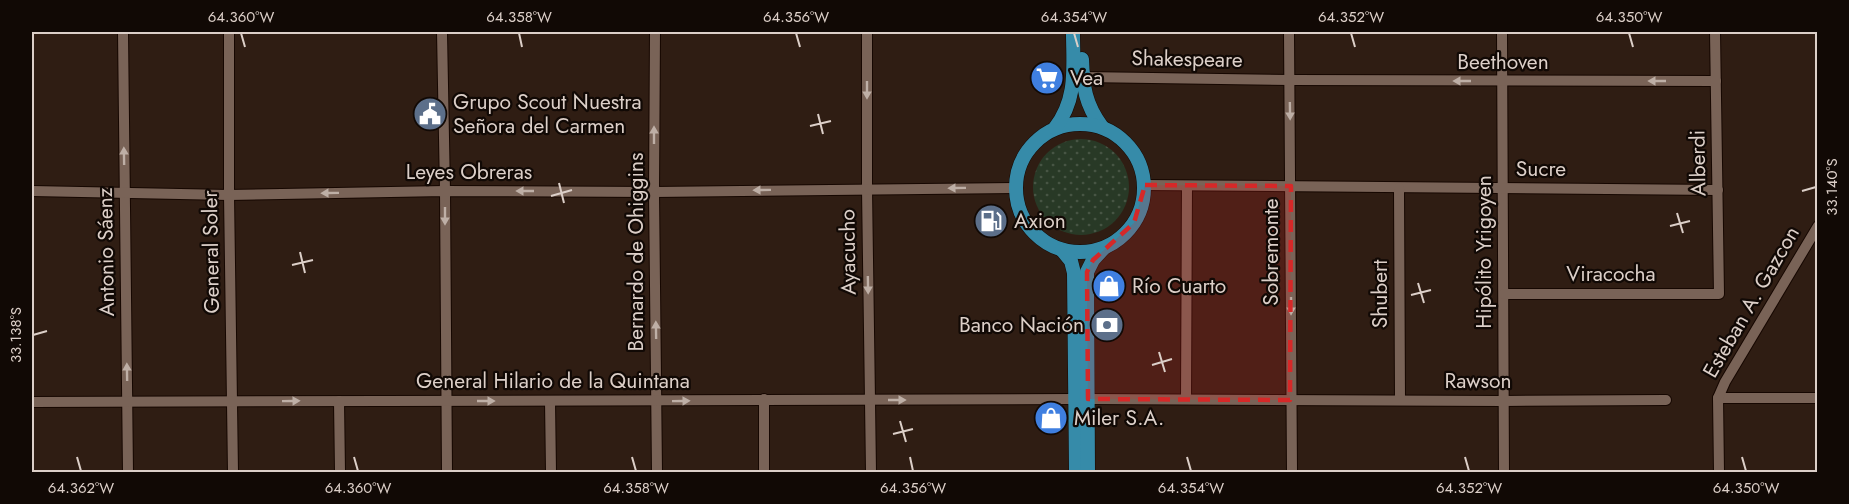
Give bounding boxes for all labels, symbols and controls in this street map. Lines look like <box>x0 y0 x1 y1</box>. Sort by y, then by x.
text: 64.360°W <box>208 6 275 28</box>
text: 64.358°W <box>486 6 552 28</box>
text: 64.356°W <box>763 6 829 28</box>
text: 64.354°W <box>1041 6 1107 28</box>
text: 64.352°W <box>1318 6 1384 28</box>
text: 64.350°W <box>1596 6 1662 28</box>
street label: Shakespeare <box>1131 43 1243 75</box>
street label: Beethoven <box>1457 47 1549 77</box>
supermarket icon: Vea <box>1029 60 1065 96</box>
place label: Vea <box>1070 63 1103 93</box>
one-way arrow <box>1453 76 1472 86</box>
one-way arrow <box>1648 76 1667 86</box>
one-way arrow <box>862 80 872 99</box>
place label: Grupo Scout Nuestra Señora del Carmen <box>453 87 642 141</box>
public building icon: Grupo Scout Nuestra Señora del Carmen <box>412 96 448 132</box>
one-way arrow <box>1286 101 1295 120</box>
one-way arrow <box>650 126 659 145</box>
street label: Alberdi <box>1682 130 1714 196</box>
one-way arrow <box>119 147 129 166</box>
street label: Bernardo de Ohiggins <box>621 153 651 351</box>
street label: Sucre <box>1516 154 1566 184</box>
street label: Leyes Obreras <box>406 157 532 187</box>
text: 33.140°S <box>1821 158 1843 216</box>
street label: Hipólito Yrigoyen <box>1469 175 1499 329</box>
one-way arrow <box>947 183 966 193</box>
one-way arrow <box>752 185 771 195</box>
one-way arrow <box>515 186 534 196</box>
street label: Antonio Sáenz <box>90 187 122 317</box>
one-way arrow <box>320 188 339 198</box>
street label: General Soler <box>195 189 227 314</box>
street label: Sobremonte <box>1256 198 1286 306</box>
fuel station icon: Axion <box>973 203 1009 239</box>
one-way arrow <box>440 206 450 225</box>
place label: Axion <box>1014 206 1066 236</box>
street label: Ayacucho <box>832 209 864 295</box>
street label: Esteban A. Gazcon <box>1695 221 1807 383</box>
street label: Viracocha <box>1566 259 1656 289</box>
street label: Shubert <box>1365 260 1395 328</box>
shop icon: Río Cuarto <box>1091 268 1127 304</box>
place label: Río Cuarto <box>1132 271 1226 301</box>
one-way arrow <box>864 275 873 294</box>
one-way arrow <box>1286 296 1296 315</box>
text: 33.138°S <box>5 307 27 363</box>
bank icon: Banco Nación <box>1089 307 1125 343</box>
place label: Banco Nación <box>959 310 1084 340</box>
one-way arrow <box>651 321 661 340</box>
one-way arrow <box>122 363 132 382</box>
street label: General Hilario de la Quintana <box>416 366 690 396</box>
street label: Rawson <box>1445 366 1512 396</box>
one-way arrow <box>887 395 906 405</box>
one-way arrow <box>281 396 300 406</box>
one-way arrow <box>671 396 690 405</box>
one-way arrow <box>476 397 495 406</box>
shop icon: Miler S.A. <box>1033 400 1069 436</box>
place label: Miler S.A. <box>1074 403 1164 433</box>
text: 64.362°W <box>48 477 114 499</box>
text: 64.360°W <box>325 477 392 499</box>
text: 64.358°W <box>603 477 669 499</box>
text: 64.356°W <box>880 477 946 499</box>
text: 64.354°W <box>1158 477 1224 499</box>
text: 64.352°W <box>1436 477 1502 499</box>
text: 64.350°W <box>1713 477 1779 499</box>

